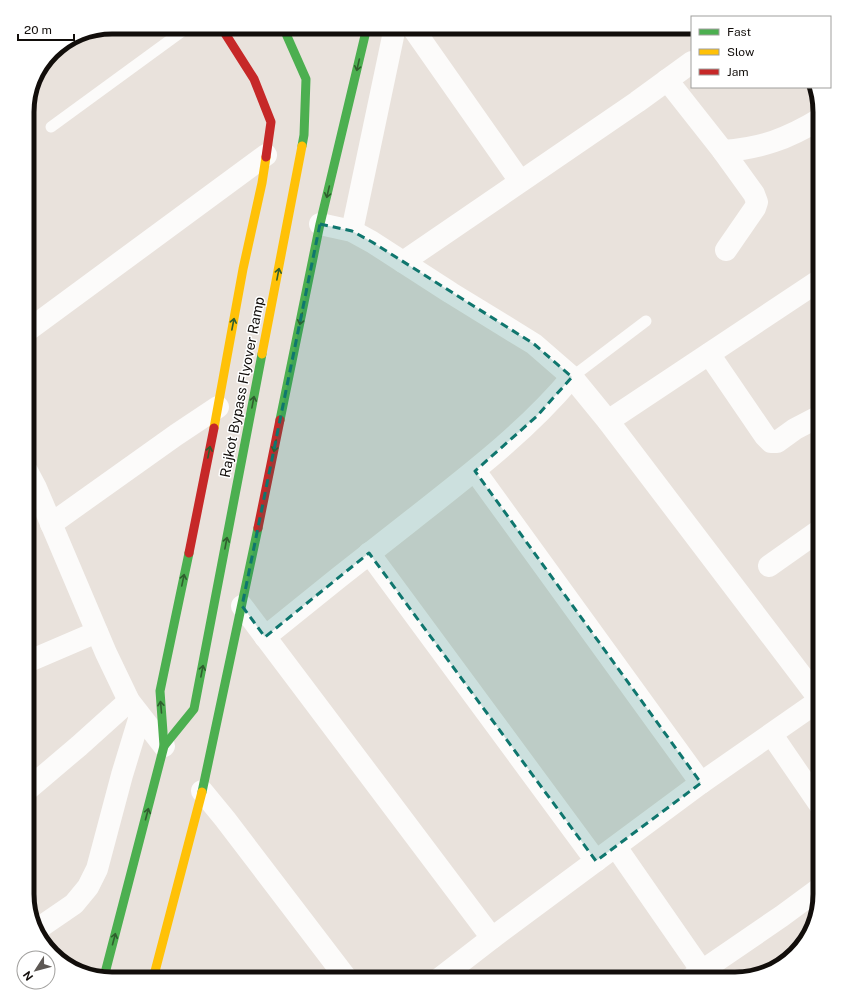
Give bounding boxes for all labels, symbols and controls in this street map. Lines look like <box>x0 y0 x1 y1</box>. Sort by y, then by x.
scale bar <box>18 16 74 42</box>
legend <box>691 16 831 88</box>
text: 20 m <box>24 23 52 37</box>
text: Fast <box>727 25 752 39</box>
text: Slow <box>727 45 755 59</box>
one-way arrow <box>354 58 361 71</box>
text: Jam <box>727 65 749 79</box>
one-way arrow <box>324 185 332 198</box>
one-way arrow <box>274 268 282 281</box>
street label: Rajkot Bypass Flyover Ramp <box>217 295 267 479</box>
one-way arrow <box>296 312 304 325</box>
one-way arrow <box>229 318 237 331</box>
one-way arrow <box>249 395 257 408</box>
one-way arrow <box>271 439 279 452</box>
one-way arrow <box>206 446 214 459</box>
one-way arrow <box>222 537 230 550</box>
one-way arrow <box>180 573 188 586</box>
one-way arrow <box>198 665 206 678</box>
one-way arrow <box>157 701 165 714</box>
one-way arrow <box>143 807 151 820</box>
one-way arrow <box>111 933 118 946</box>
north arrow <box>16 950 56 990</box>
text: N <box>21 969 35 983</box>

